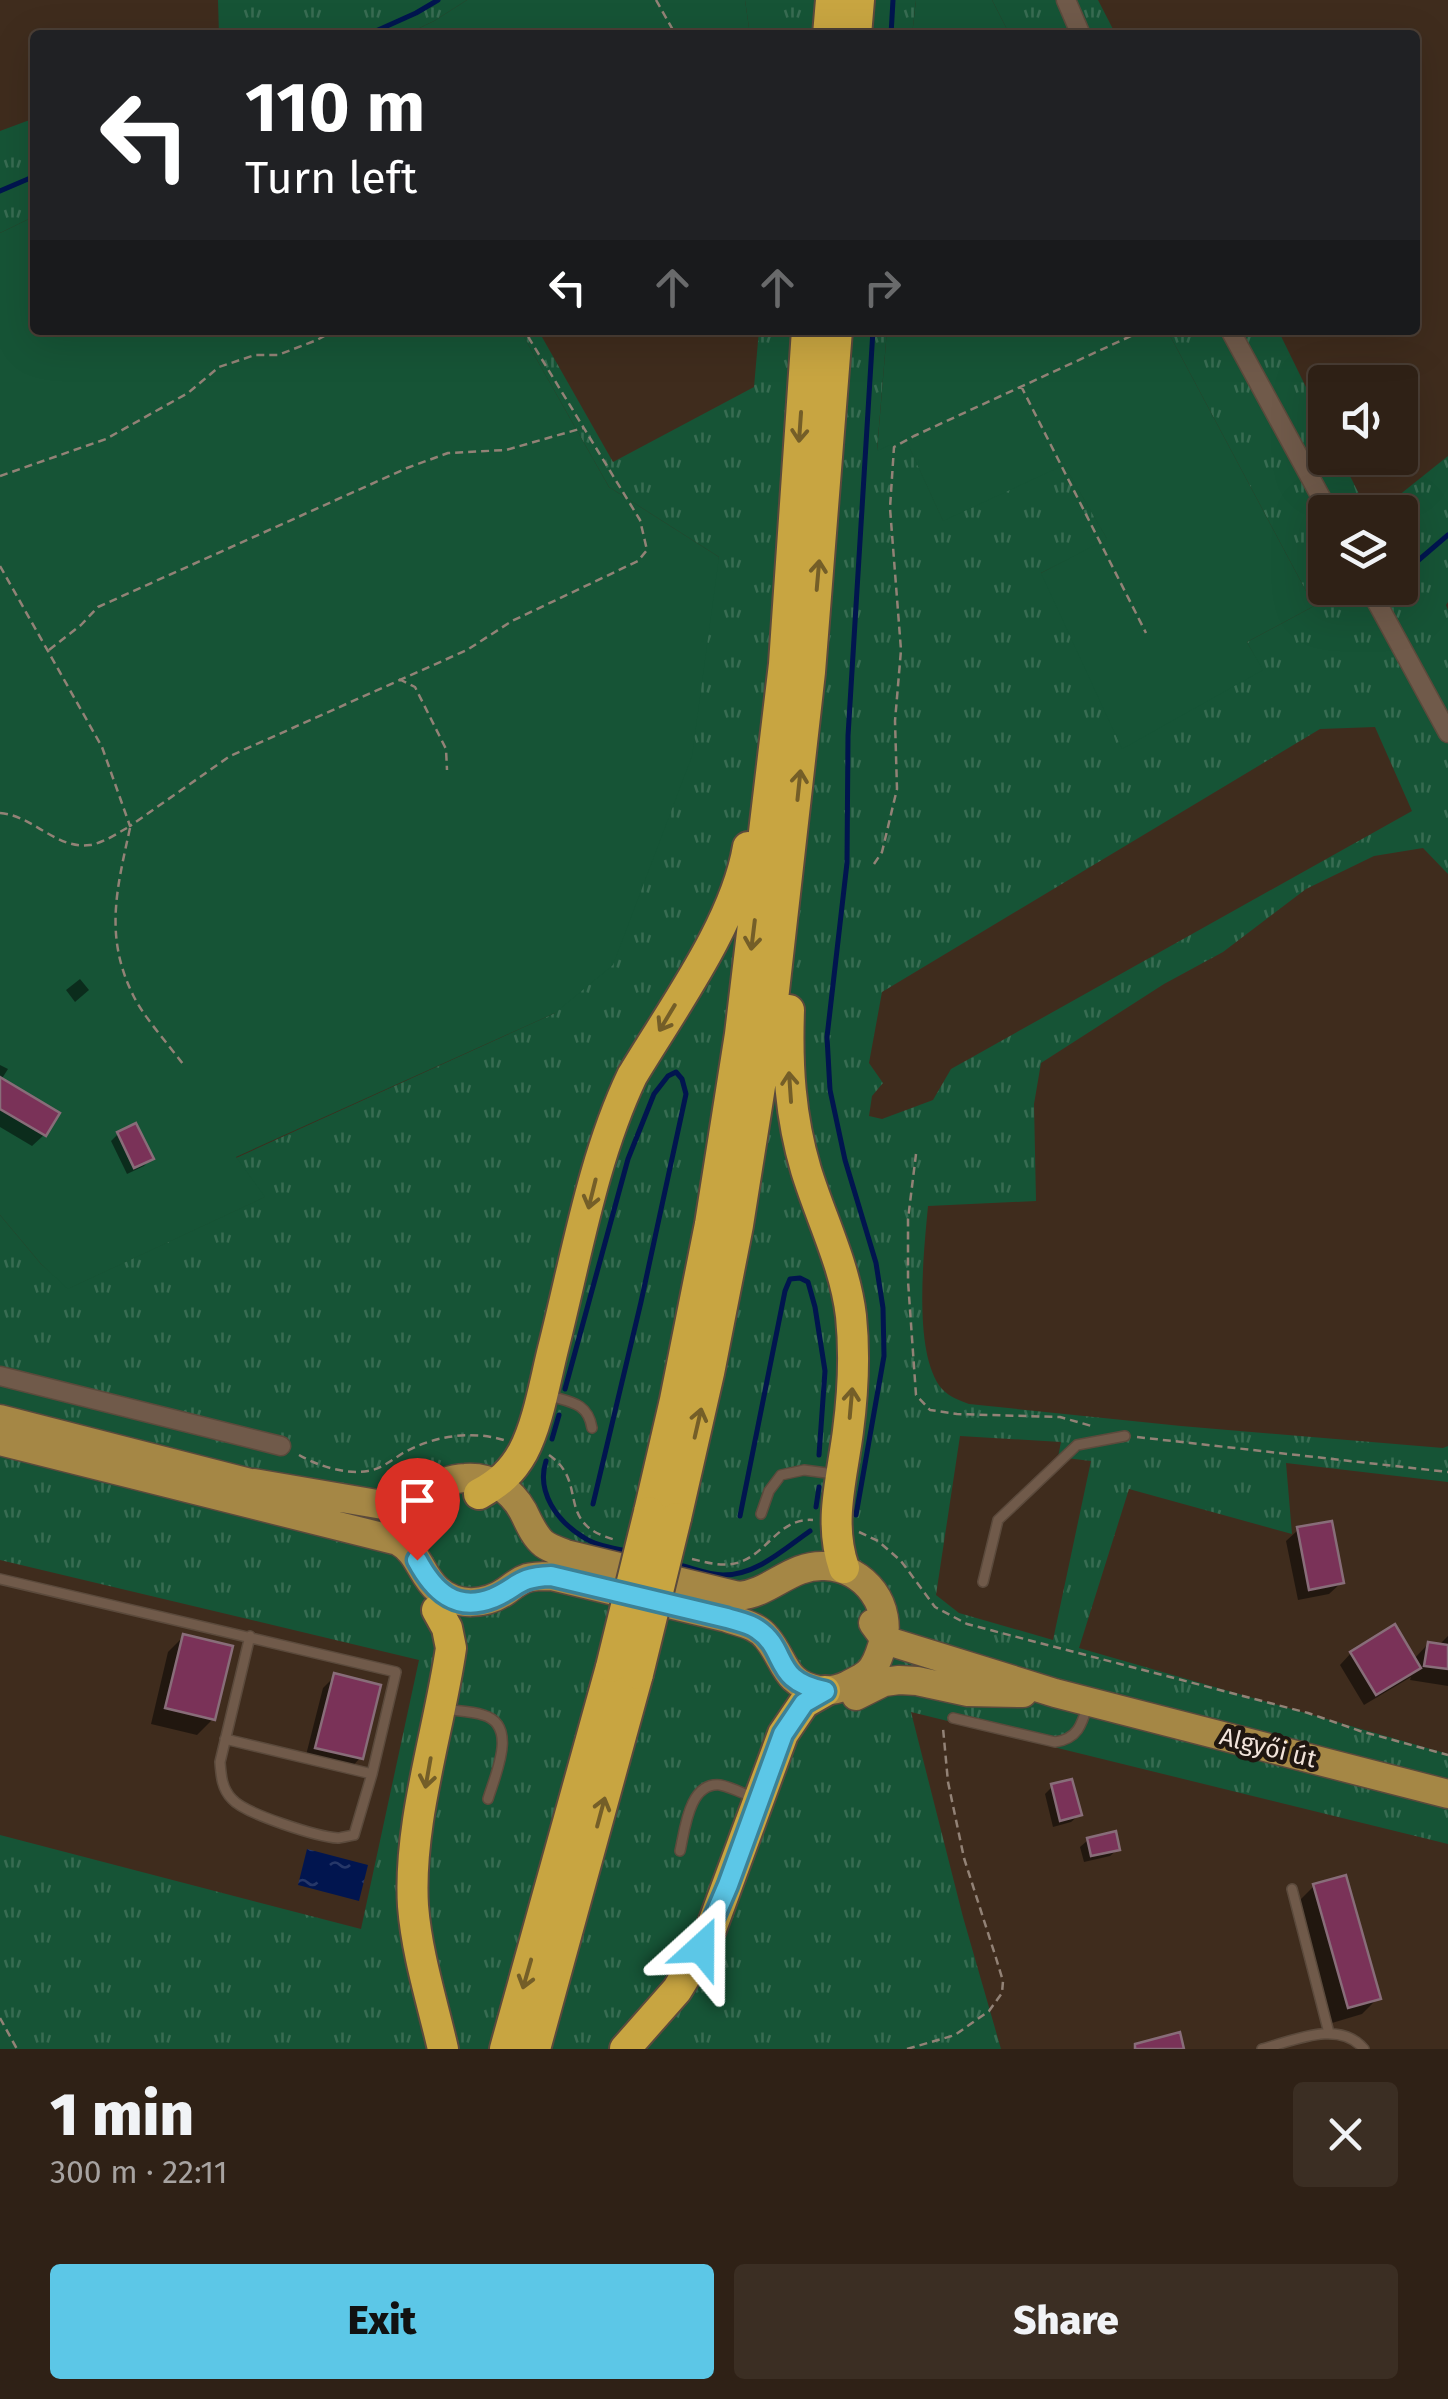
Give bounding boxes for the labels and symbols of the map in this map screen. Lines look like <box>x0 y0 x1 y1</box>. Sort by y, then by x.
one-way arrow <box>791 411 810 443</box>
one-way arrow <box>809 559 828 591</box>
one-way arrow <box>789 769 808 802</box>
one-way arrow <box>743 918 761 951</box>
one-way arrow <box>657 1003 677 1032</box>
one-way arrow <box>780 1072 799 1104</box>
one-way arrow <box>582 1177 600 1209</box>
one-way arrow <box>841 1387 860 1419</box>
one-way arrow <box>690 1408 708 1440</box>
pin <box>375 1458 460 1561</box>
street label: Algyői út <box>1216 1722 1320 1775</box>
one-way arrow <box>418 1756 437 1789</box>
one-way arrow <box>593 1797 612 1829</box>
position arrow <box>649 1896 753 2000</box>
one-way arrow <box>517 1957 535 1989</box>

